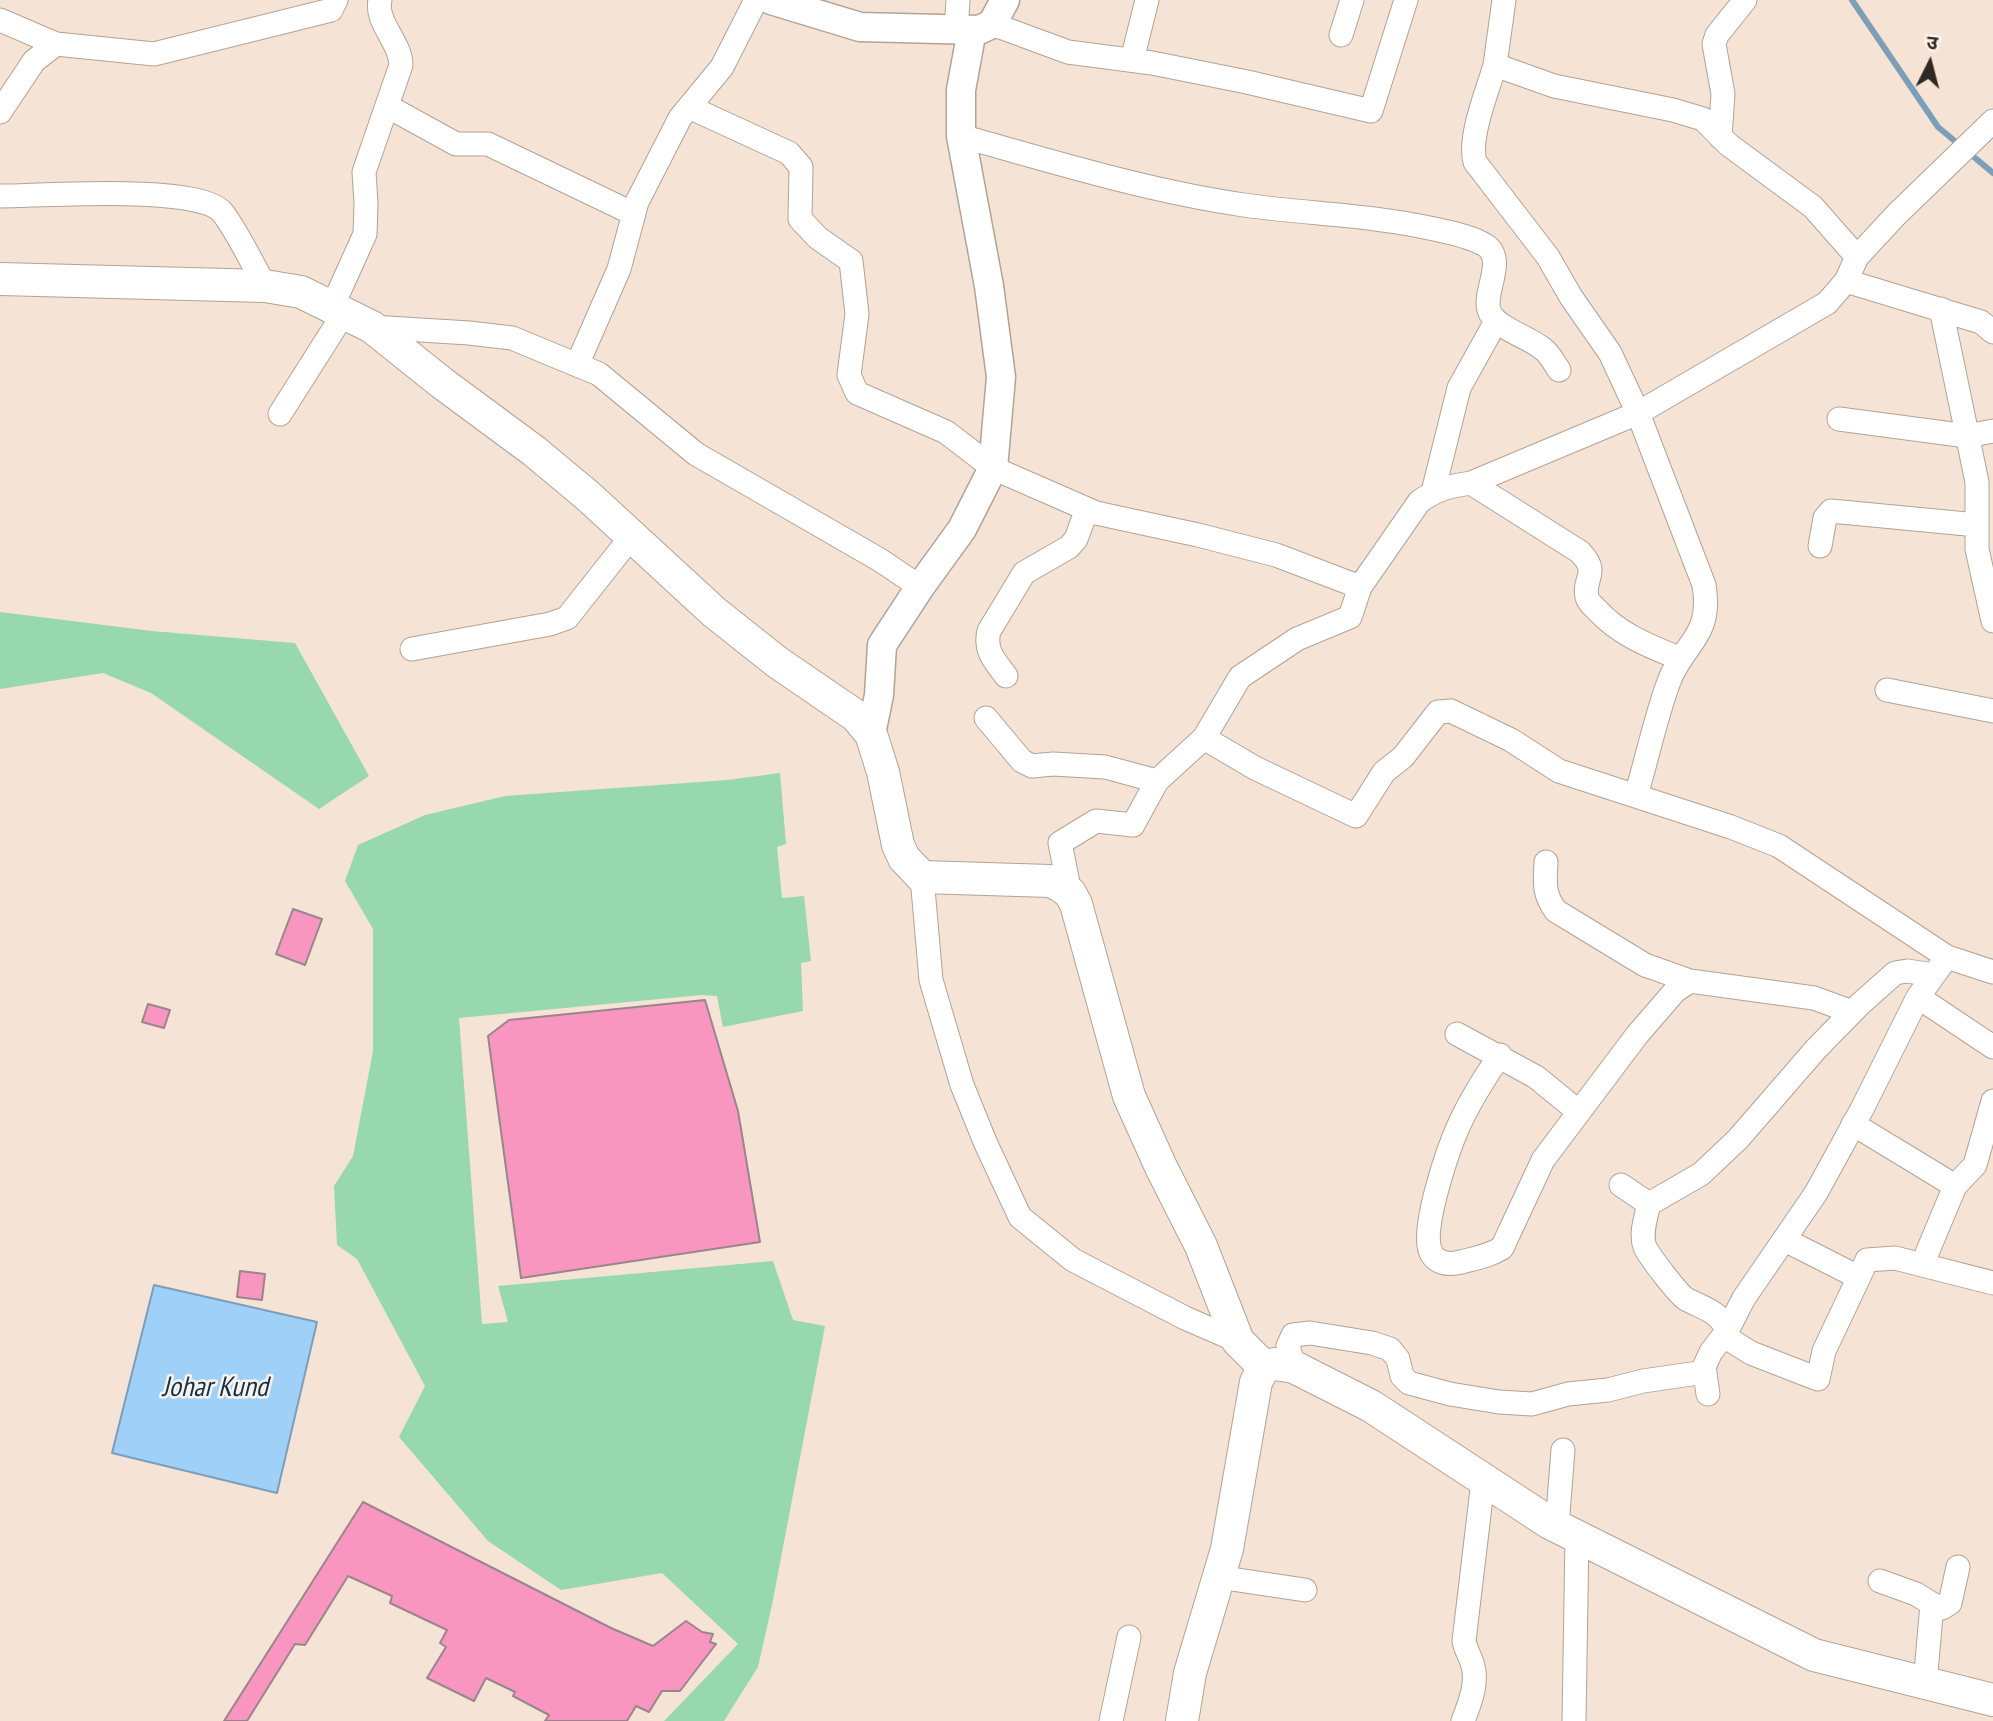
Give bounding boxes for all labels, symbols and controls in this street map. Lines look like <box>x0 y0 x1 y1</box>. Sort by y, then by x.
north arrow <box>1895 28 1965 98</box>
text: उ <box>1925 30 1939 55</box>
water label: Johar Kund <box>162 1371 268 1405</box>

